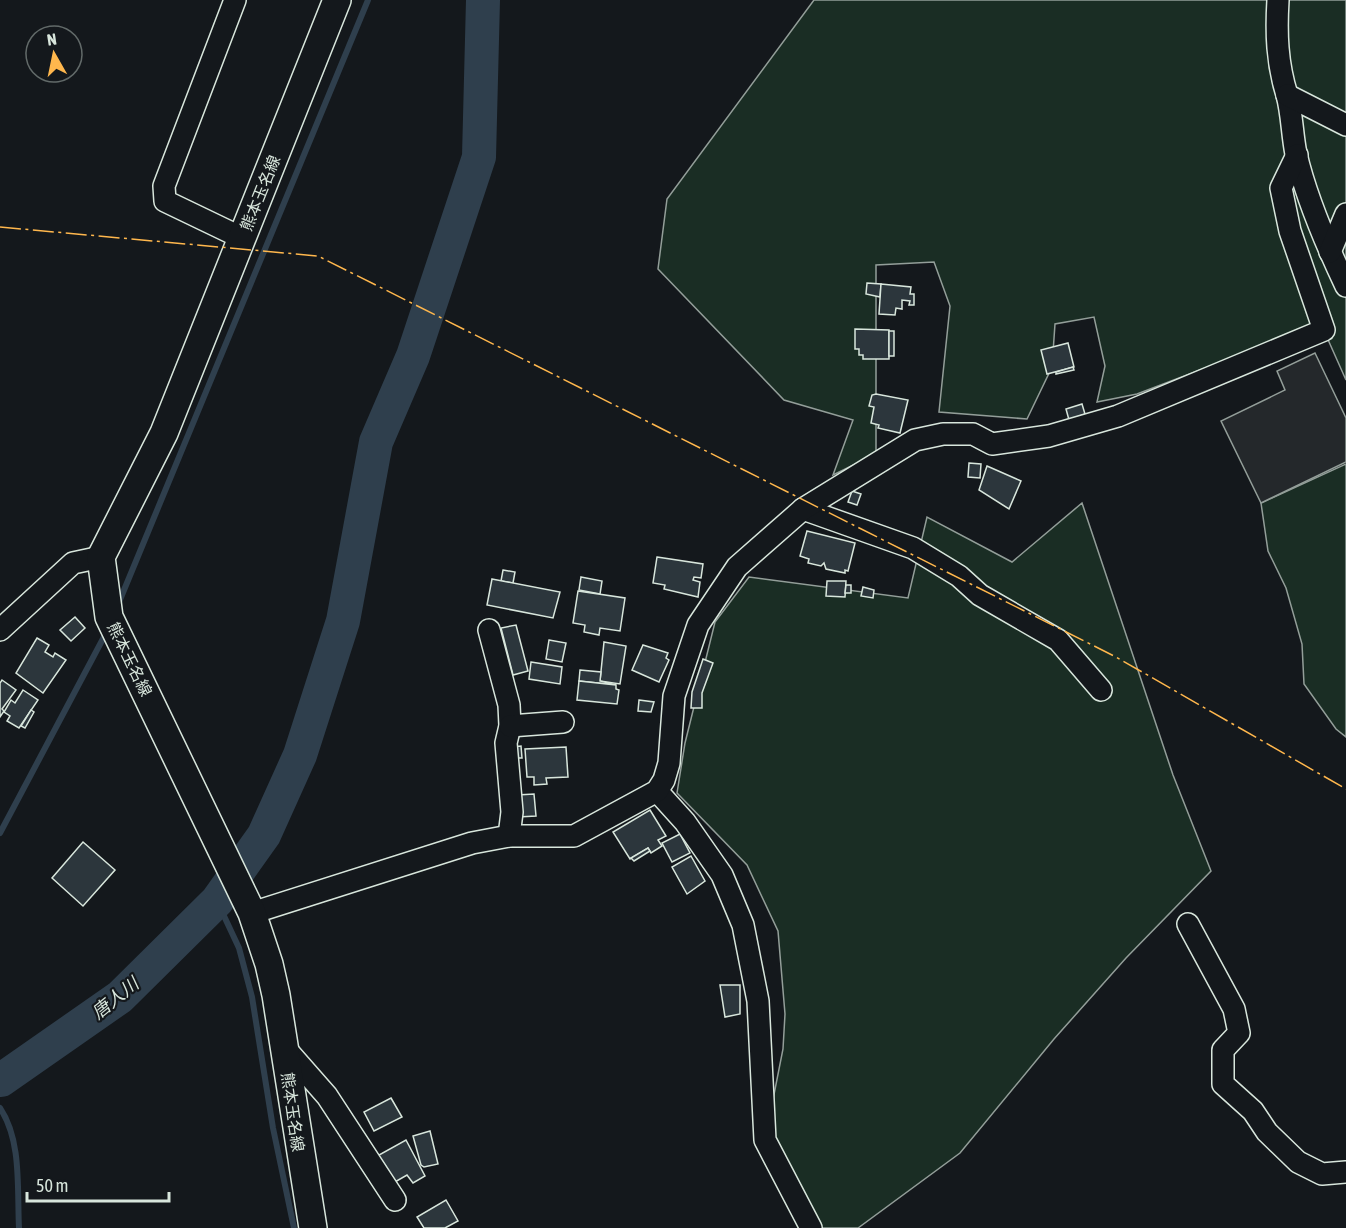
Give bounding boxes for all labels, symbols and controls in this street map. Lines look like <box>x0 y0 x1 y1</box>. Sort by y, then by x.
north arrow <box>24 24 84 84</box>
text: N <box>46 30 58 49</box>
street label: 熊本玉名線 <box>237 153 283 233</box>
street label: 熊本玉名線 <box>104 619 156 699</box>
water label: 唐人川 <box>87 972 144 1023</box>
street label: 熊本玉名線 <box>279 1071 307 1153</box>
scale bar <box>27 1165 170 1203</box>
text: 50 m <box>36 1175 68 1196</box>

